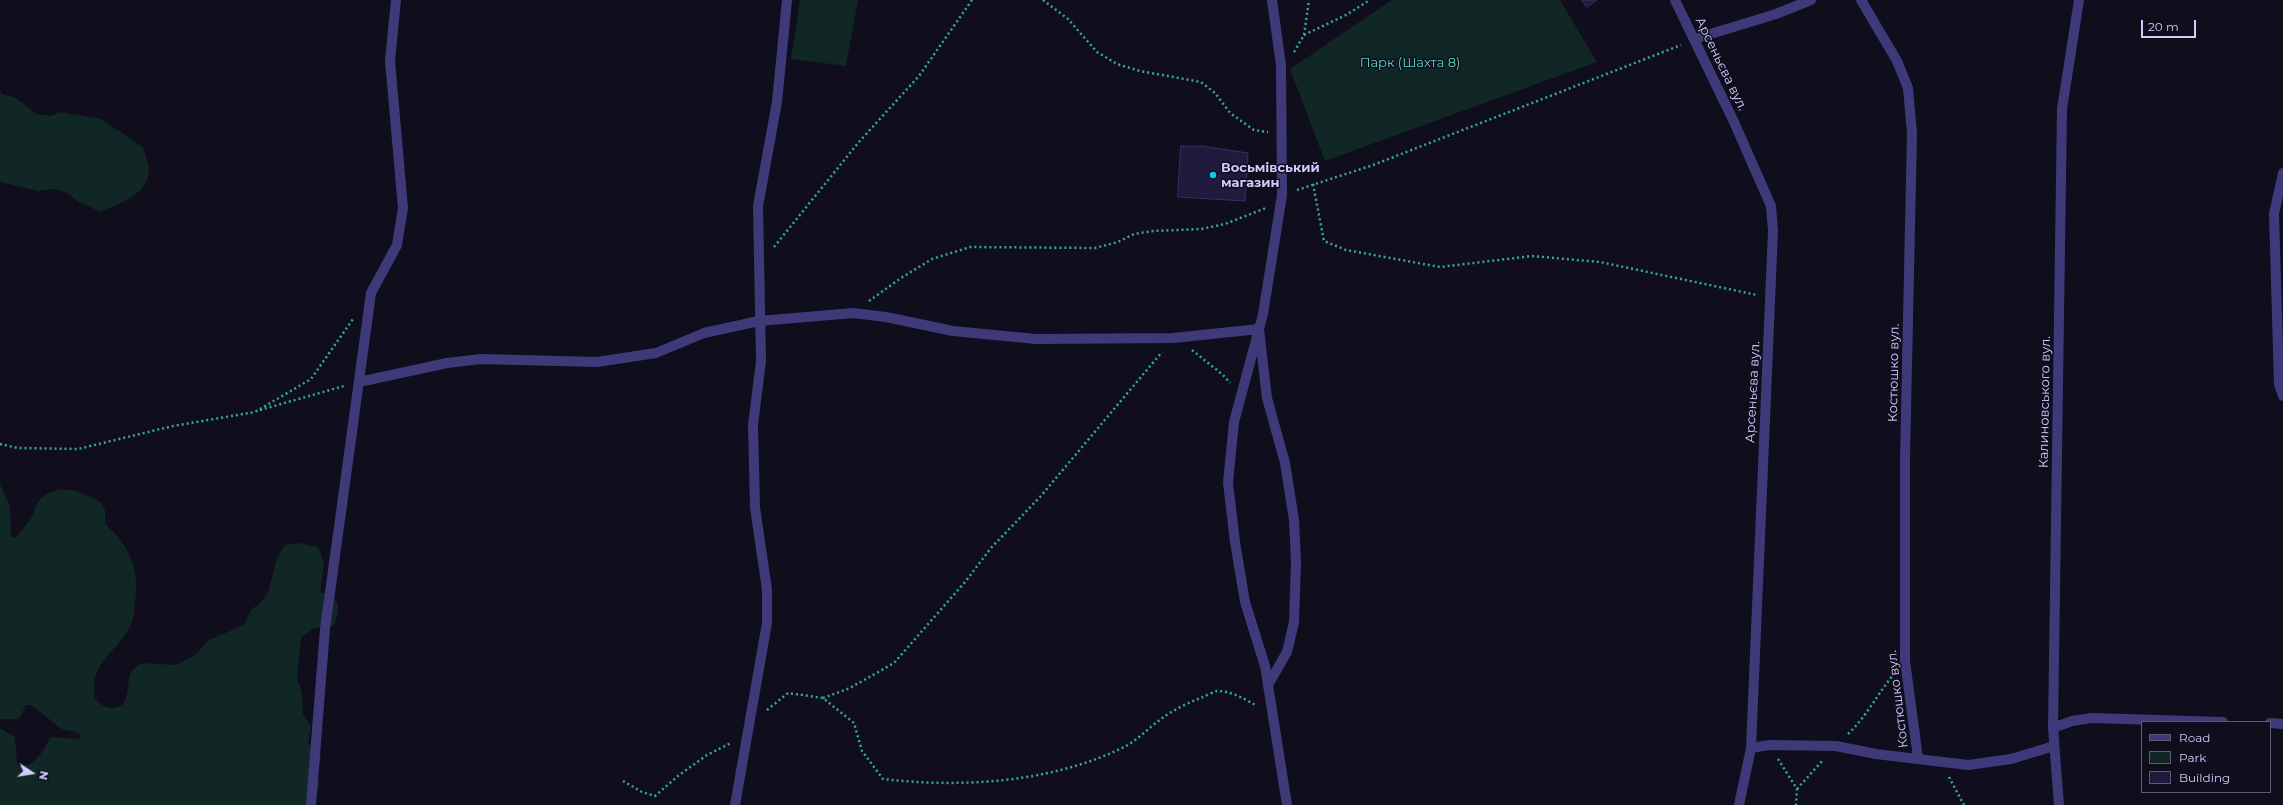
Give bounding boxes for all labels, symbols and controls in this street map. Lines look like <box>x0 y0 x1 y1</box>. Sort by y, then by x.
scale bar <box>2143 12 2198 38</box>
street label: Арсеньєва вул. <box>1692 15 1750 113</box>
text: 20 m <box>2148 19 2179 34</box>
park label: Парк (Шахта 8) <box>1360 55 1460 71</box>
place label: Восьмівський магазин <box>1221 160 1320 191</box>
marker: Восьмівський магазин <box>1208 170 1218 180</box>
street label: Костюшко вул. <box>1885 324 1903 422</box>
street label: Калиновського вул. <box>2036 336 2054 468</box>
street label: Арсеньєва вул. <box>1743 341 1763 443</box>
street label: Костюшко вул. <box>1884 649 1912 749</box>
legend <box>2141 721 2271 793</box>
text: Road <box>2179 730 2210 745</box>
text: Park <box>2179 750 2206 765</box>
north arrow <box>12 753 52 793</box>
text: N <box>36 770 52 781</box>
text: Building <box>2179 770 2230 785</box>

